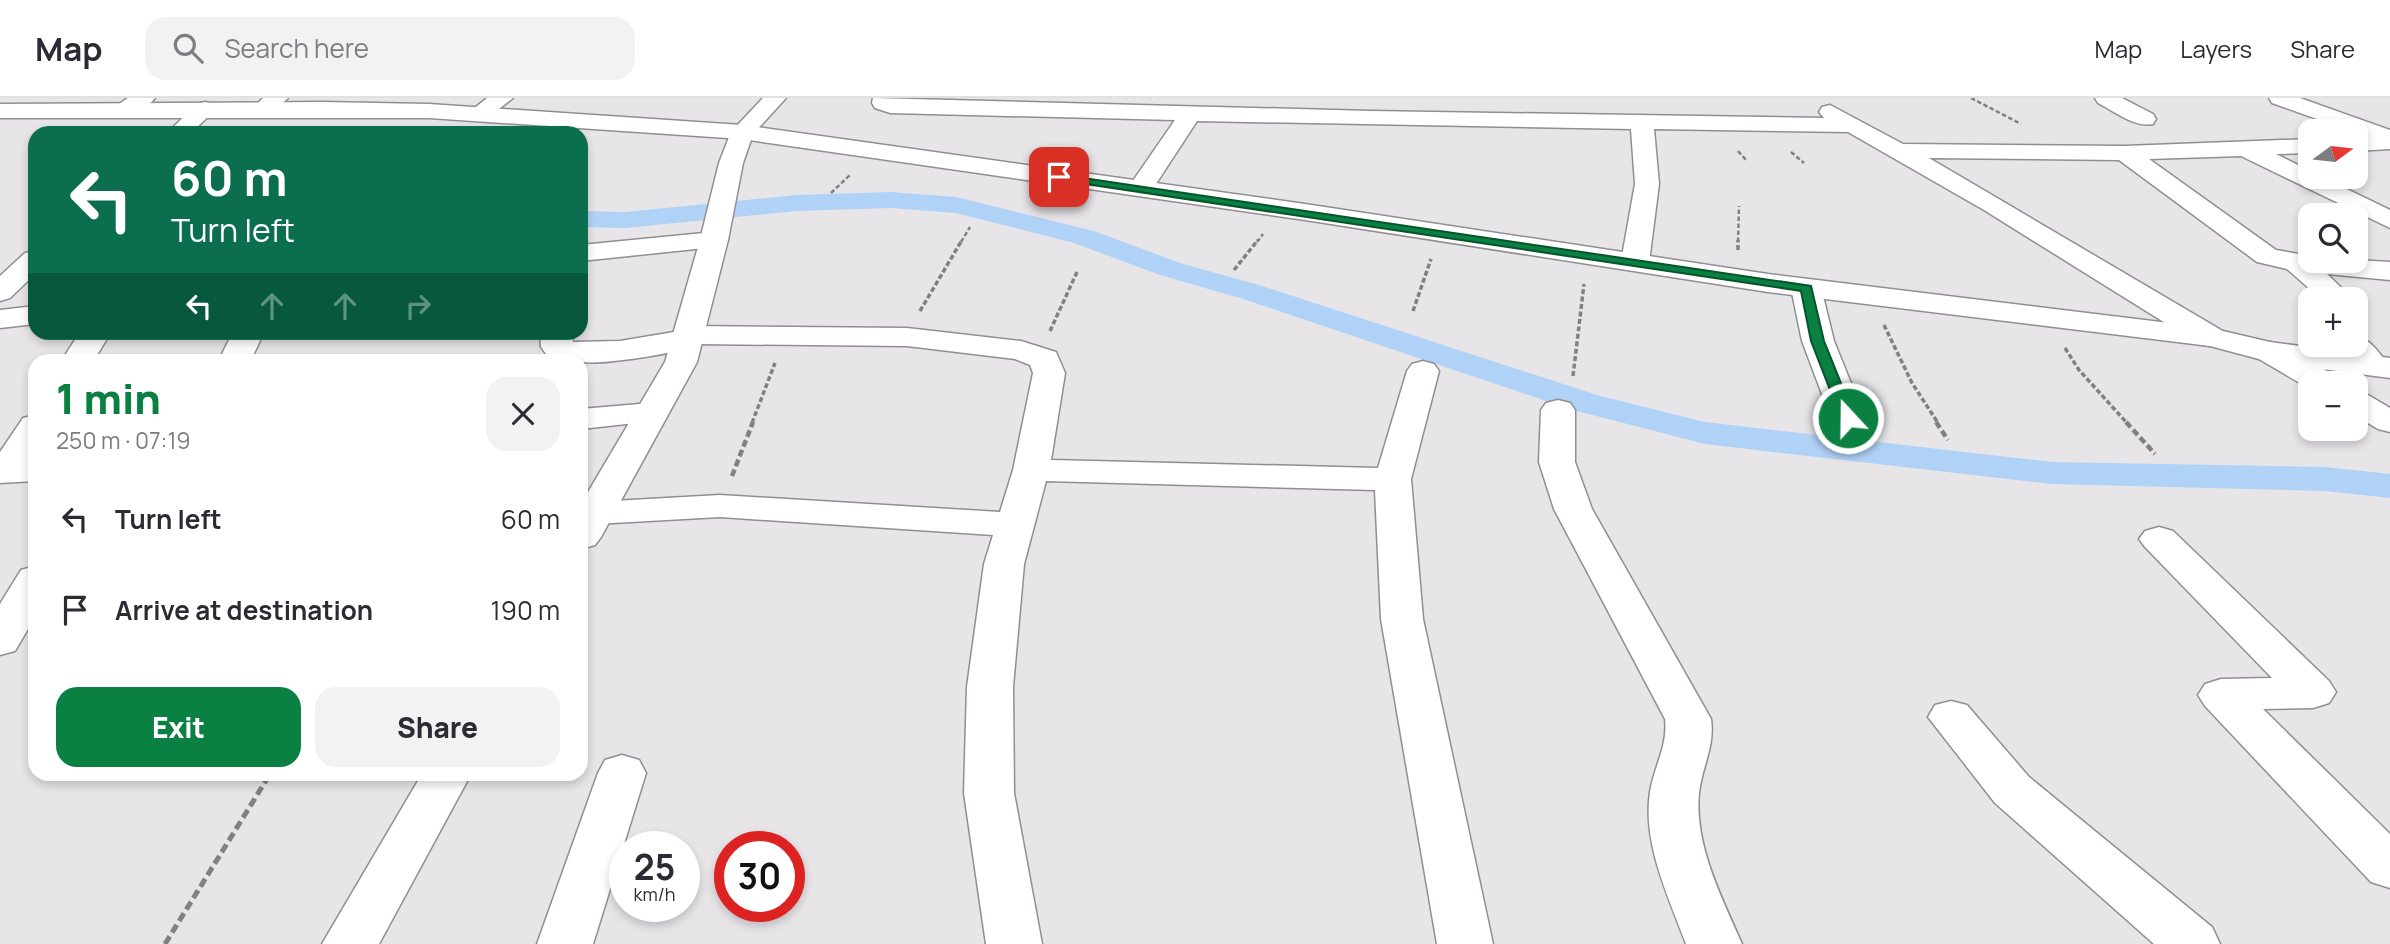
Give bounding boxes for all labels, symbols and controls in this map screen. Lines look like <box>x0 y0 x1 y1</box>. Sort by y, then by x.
search box <box>145 17 635 80</box>
text: Map <box>35 26 103 71</box>
icon: search <box>169 29 207 67</box>
text: Search here <box>225 30 369 66</box>
text: Map <box>2095 32 2142 65</box>
text: Layers <box>2180 32 2252 65</box>
text: Share <box>2290 32 2355 65</box>
north arrow <box>2298 119 2368 189</box>
map controls <box>2298 119 2368 441</box>
text: 60 m <box>171 144 288 211</box>
pin <box>1029 147 1089 207</box>
icon: left <box>56 154 147 245</box>
icon: arrive <box>1040 158 1078 196</box>
button: search <box>2298 203 2368 273</box>
text: Turn left <box>171 208 295 252</box>
icon: left <box>180 287 218 325</box>
icon: ahead <box>253 287 291 325</box>
icon: ahead <box>326 287 364 325</box>
icon: right <box>399 287 437 325</box>
button: + <box>2298 287 2368 357</box>
text: 1 min <box>56 369 161 427</box>
button: − <box>2298 371 2368 441</box>
button: close <box>486 377 560 451</box>
position arrow <box>1811 381 1885 455</box>
text: 250 m · 07:19 <box>56 424 191 456</box>
icon: left <box>56 500 94 538</box>
text: Turn left <box>115 501 222 537</box>
text: 60 m <box>501 501 560 537</box>
icon: arrive <box>56 591 94 629</box>
text: Arrive at destination <box>115 592 373 628</box>
text: 190 m <box>491 592 560 628</box>
button: Exit <box>56 687 301 767</box>
button: Share <box>315 687 560 767</box>
speed limit sign: 30 <box>714 831 805 922</box>
text: 25 <box>634 843 675 891</box>
text: km/h <box>634 882 675 906</box>

